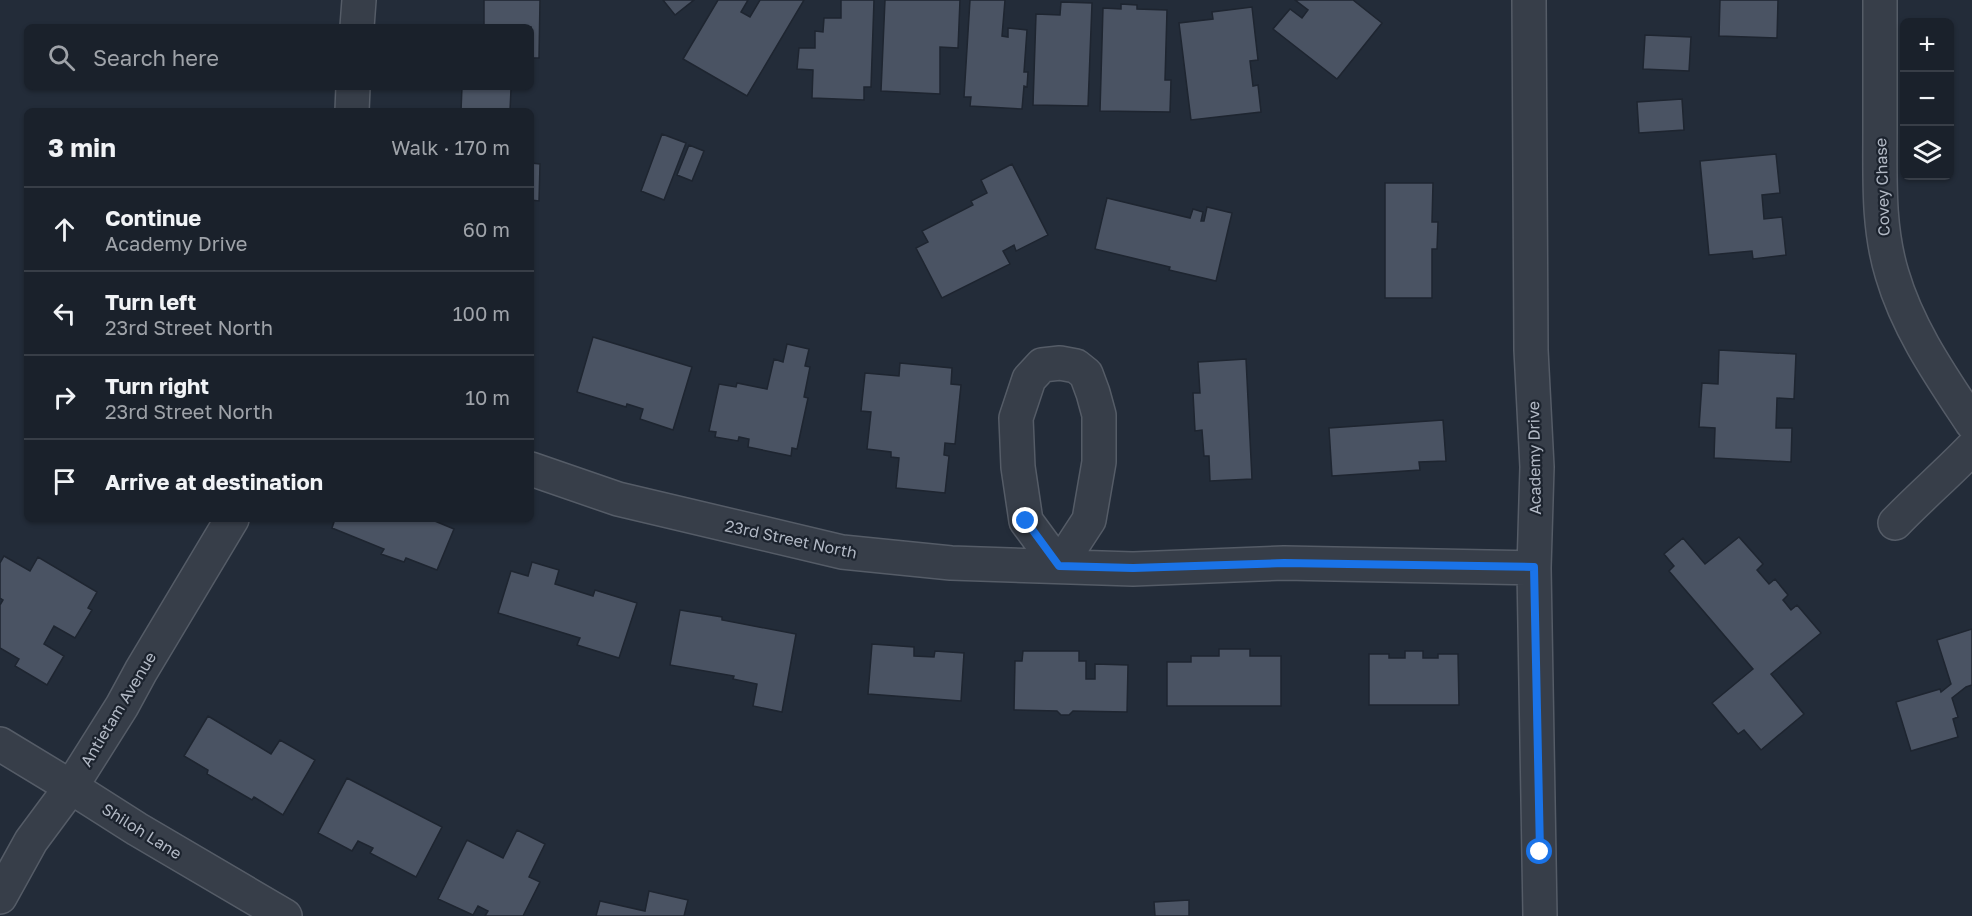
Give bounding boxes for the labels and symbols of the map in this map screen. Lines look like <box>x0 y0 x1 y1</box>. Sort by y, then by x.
street label: Covey Chase <box>1870 138 1894 236</box>
street label: Academy Drive <box>1523 401 1545 515</box>
route end <box>1012 507 1038 533</box>
street label: 23rd Street North <box>723 515 859 563</box>
street label: Antietam Avenue <box>76 648 160 770</box>
street label: Shiloh Lane <box>98 799 186 863</box>
route start <box>1526 838 1552 864</box>

